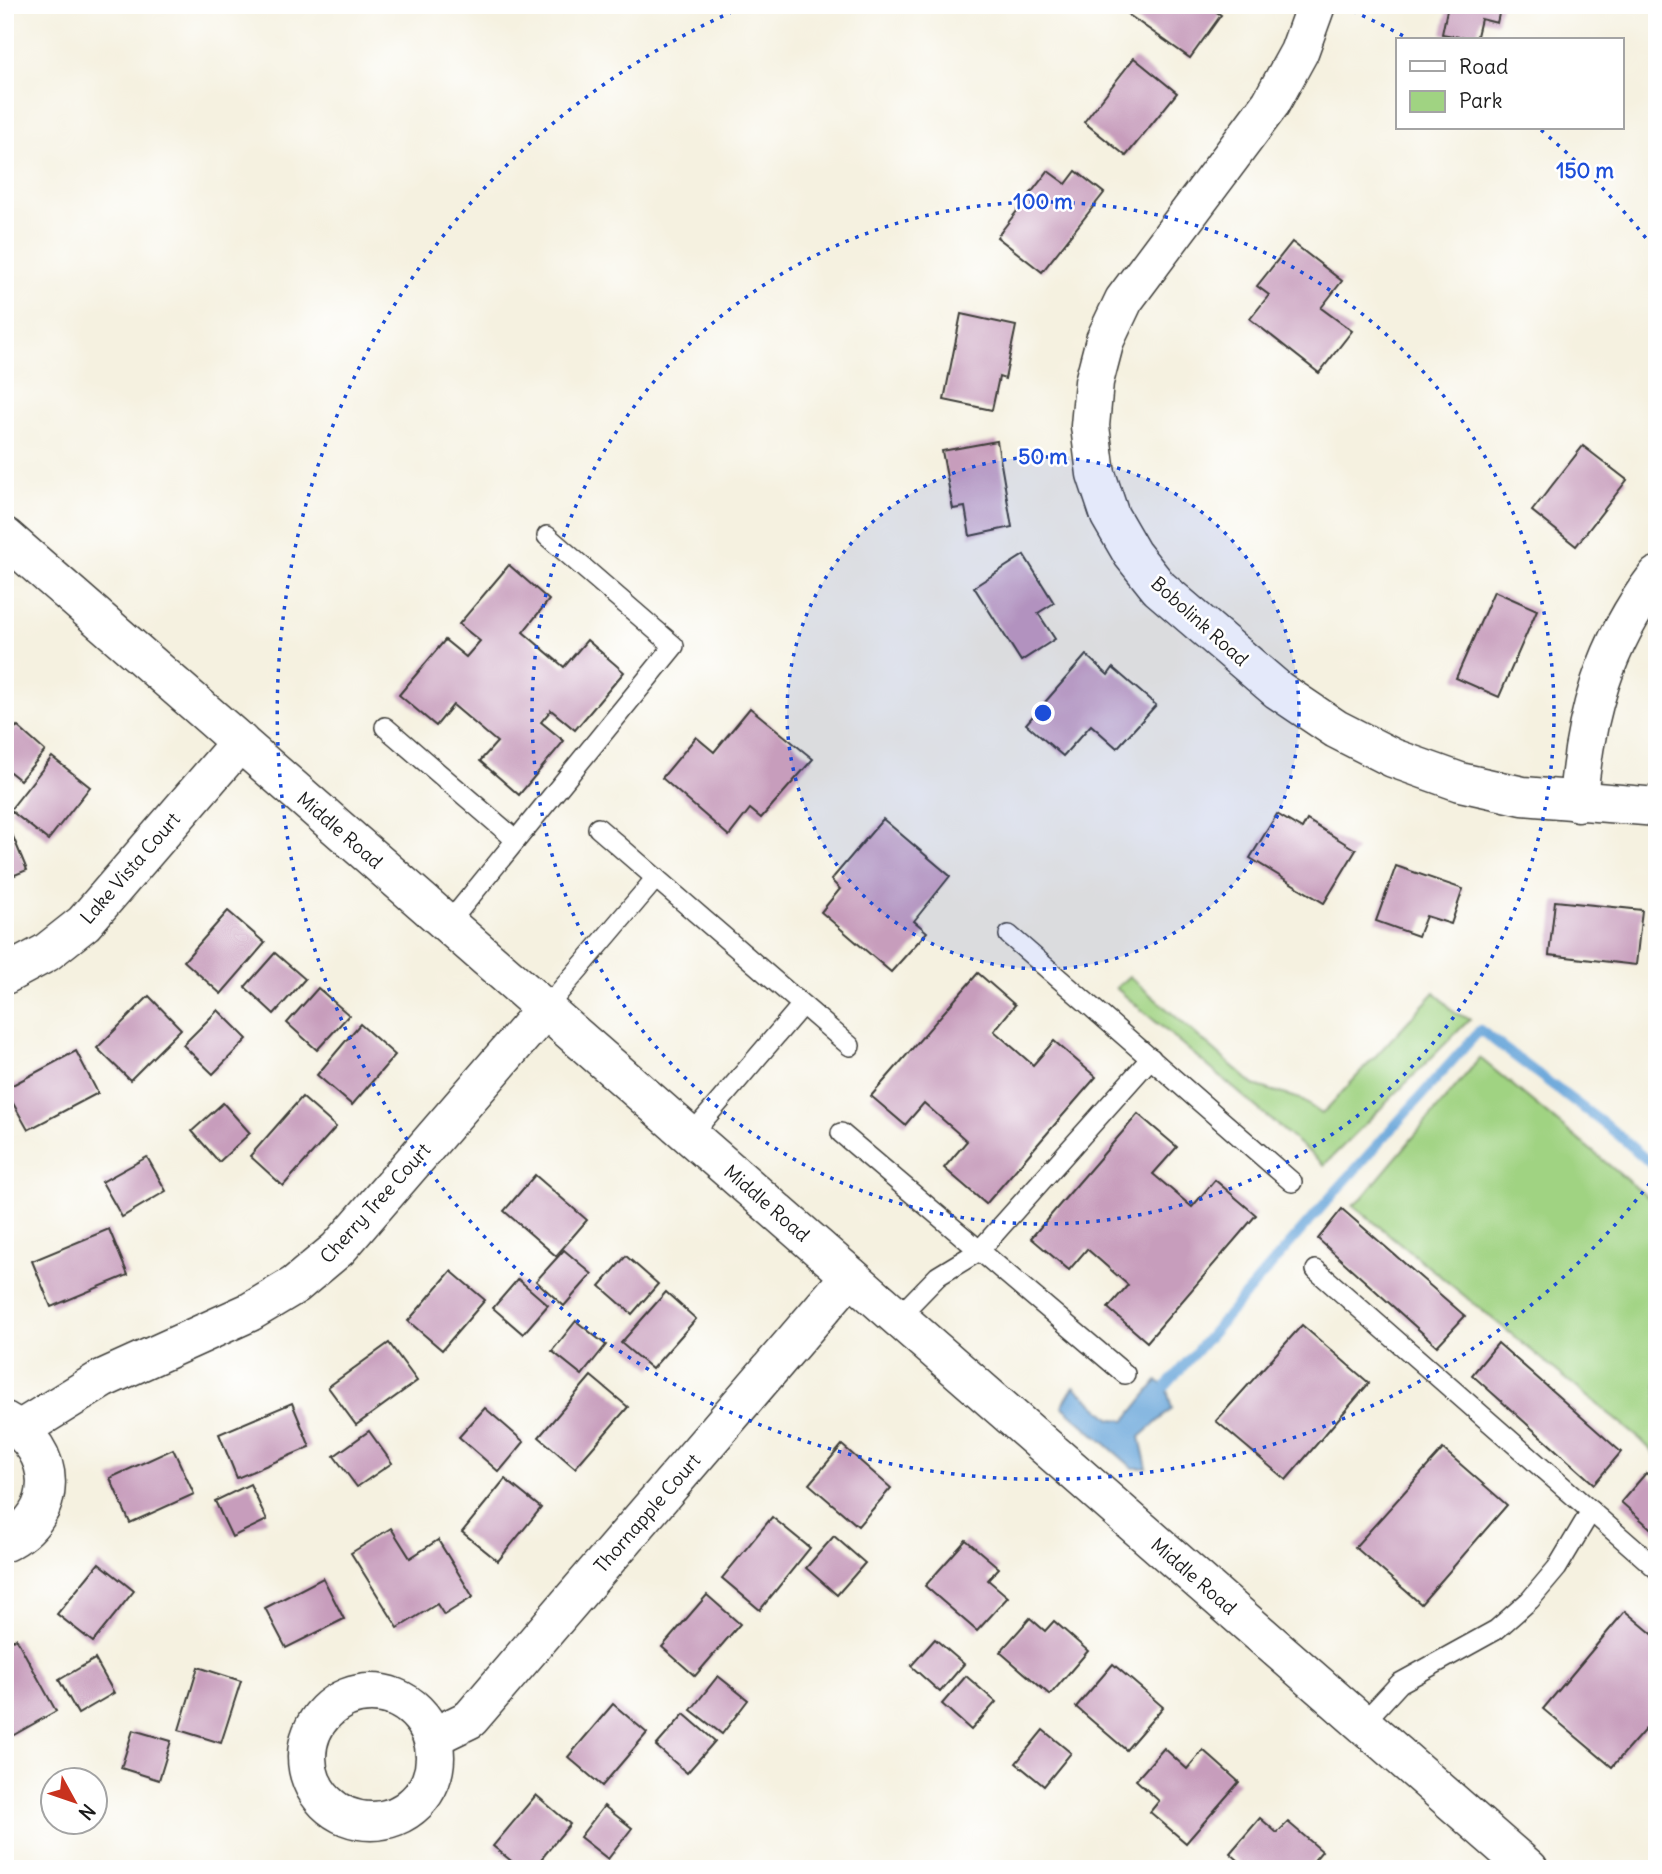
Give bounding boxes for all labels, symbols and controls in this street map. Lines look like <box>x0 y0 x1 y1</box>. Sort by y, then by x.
legend <box>1396 38 1624 130</box>
text: Road <box>1459 53 1508 80</box>
text: Park <box>1459 87 1502 114</box>
text: 150 m <box>1556 157 1614 184</box>
text: 100 m <box>1013 188 1073 215</box>
text: 50 m <box>1018 443 1068 470</box>
street label: Bobolink Road <box>1146 571 1254 671</box>
centre of rings <box>1031 701 1055 725</box>
street label: Middle Road <box>292 786 388 874</box>
street label: Lake Vista Court <box>75 807 185 929</box>
street label: Cherry Tree Court <box>315 1138 435 1268</box>
street label: Middle Road <box>719 1159 815 1247</box>
street label: Thornapple Court <box>589 1448 705 1578</box>
street label: Middle Road <box>1146 1532 1242 1620</box>
north arrow <box>38 1766 108 1836</box>
text: N <box>74 1799 100 1825</box>

